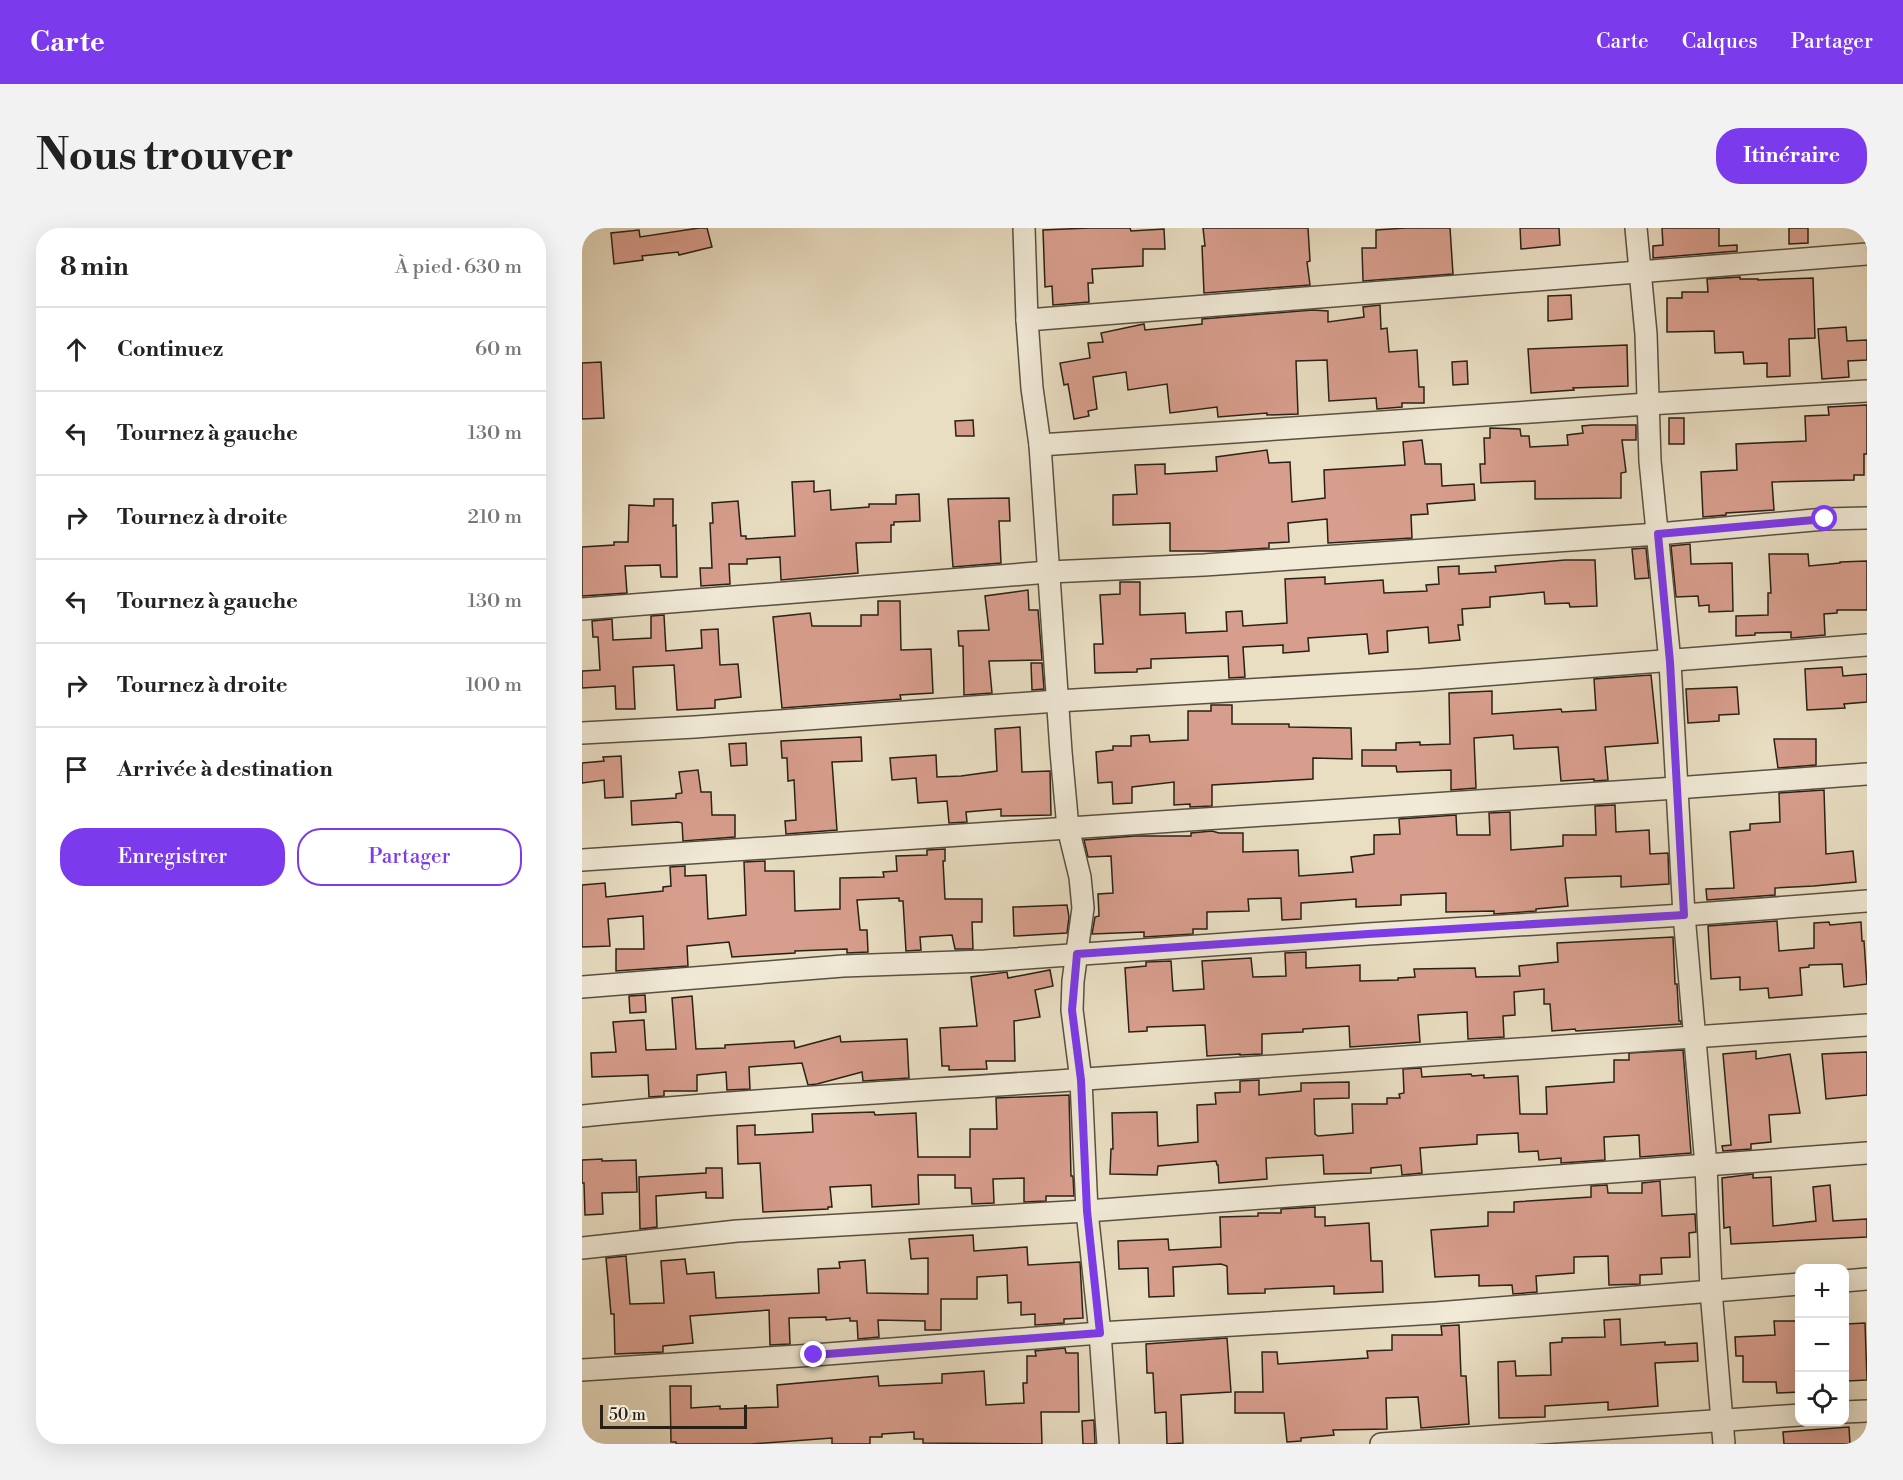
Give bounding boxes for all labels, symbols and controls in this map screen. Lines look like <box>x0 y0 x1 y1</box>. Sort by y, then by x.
text: Carte <box>30 25 105 60</box>
text: Carte <box>1596 29 1649 55</box>
text: Calques <box>1682 29 1758 55</box>
text: Partager <box>1791 29 1873 55</box>
button: Itinéraire <box>1716 128 1867 184</box>
text: Nous trouver <box>36 130 294 183</box>
text: 8 min <box>60 251 129 283</box>
text: À pied · 630 m <box>395 255 522 280</box>
icon: ahead <box>60 333 93 366</box>
text: Continuez <box>117 336 223 363</box>
text: 60 m <box>475 337 522 362</box>
icon: left <box>60 417 93 450</box>
text: Tournez à gauche <box>117 420 298 447</box>
text: 130 m <box>467 421 522 446</box>
icon: right <box>60 501 93 534</box>
text: Tournez à droite <box>117 504 288 531</box>
text: 210 m <box>467 505 522 530</box>
route start <box>1811 505 1837 531</box>
icon: left <box>60 585 93 618</box>
text: Tournez à gauche <box>117 588 298 615</box>
text: 130 m <box>467 589 522 614</box>
icon: right <box>60 669 93 702</box>
text: Tournez à droite <box>117 672 288 699</box>
text: 100 m <box>466 673 522 698</box>
icon: arrive <box>60 753 93 786</box>
text: Arrivée à destination <box>117 756 333 783</box>
button: Enregistrer <box>60 828 285 886</box>
button: Partager <box>297 828 522 886</box>
map controls <box>1795 1264 1849 1426</box>
button: + <box>1795 1264 1849 1318</box>
button: − <box>1795 1318 1849 1372</box>
route end <box>800 1341 826 1367</box>
button: locate <box>1795 1372 1849 1426</box>
scale bar <box>600 1402 747 1430</box>
text: 50 m <box>609 1405 646 1425</box>

